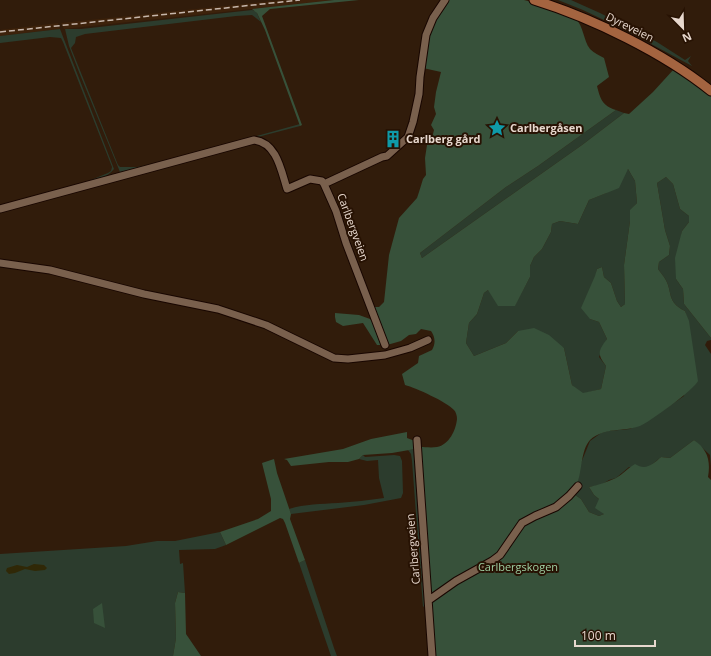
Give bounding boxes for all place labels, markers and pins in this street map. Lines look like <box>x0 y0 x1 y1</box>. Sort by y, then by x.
place icon: Carlbergåsen <box>487 118 507 138</box>
place label: Carlbergåsen <box>510 120 583 135</box>
building icon: Carlberg gård <box>383 129 403 149</box>
place label: Carlberg gård <box>406 131 480 146</box>

